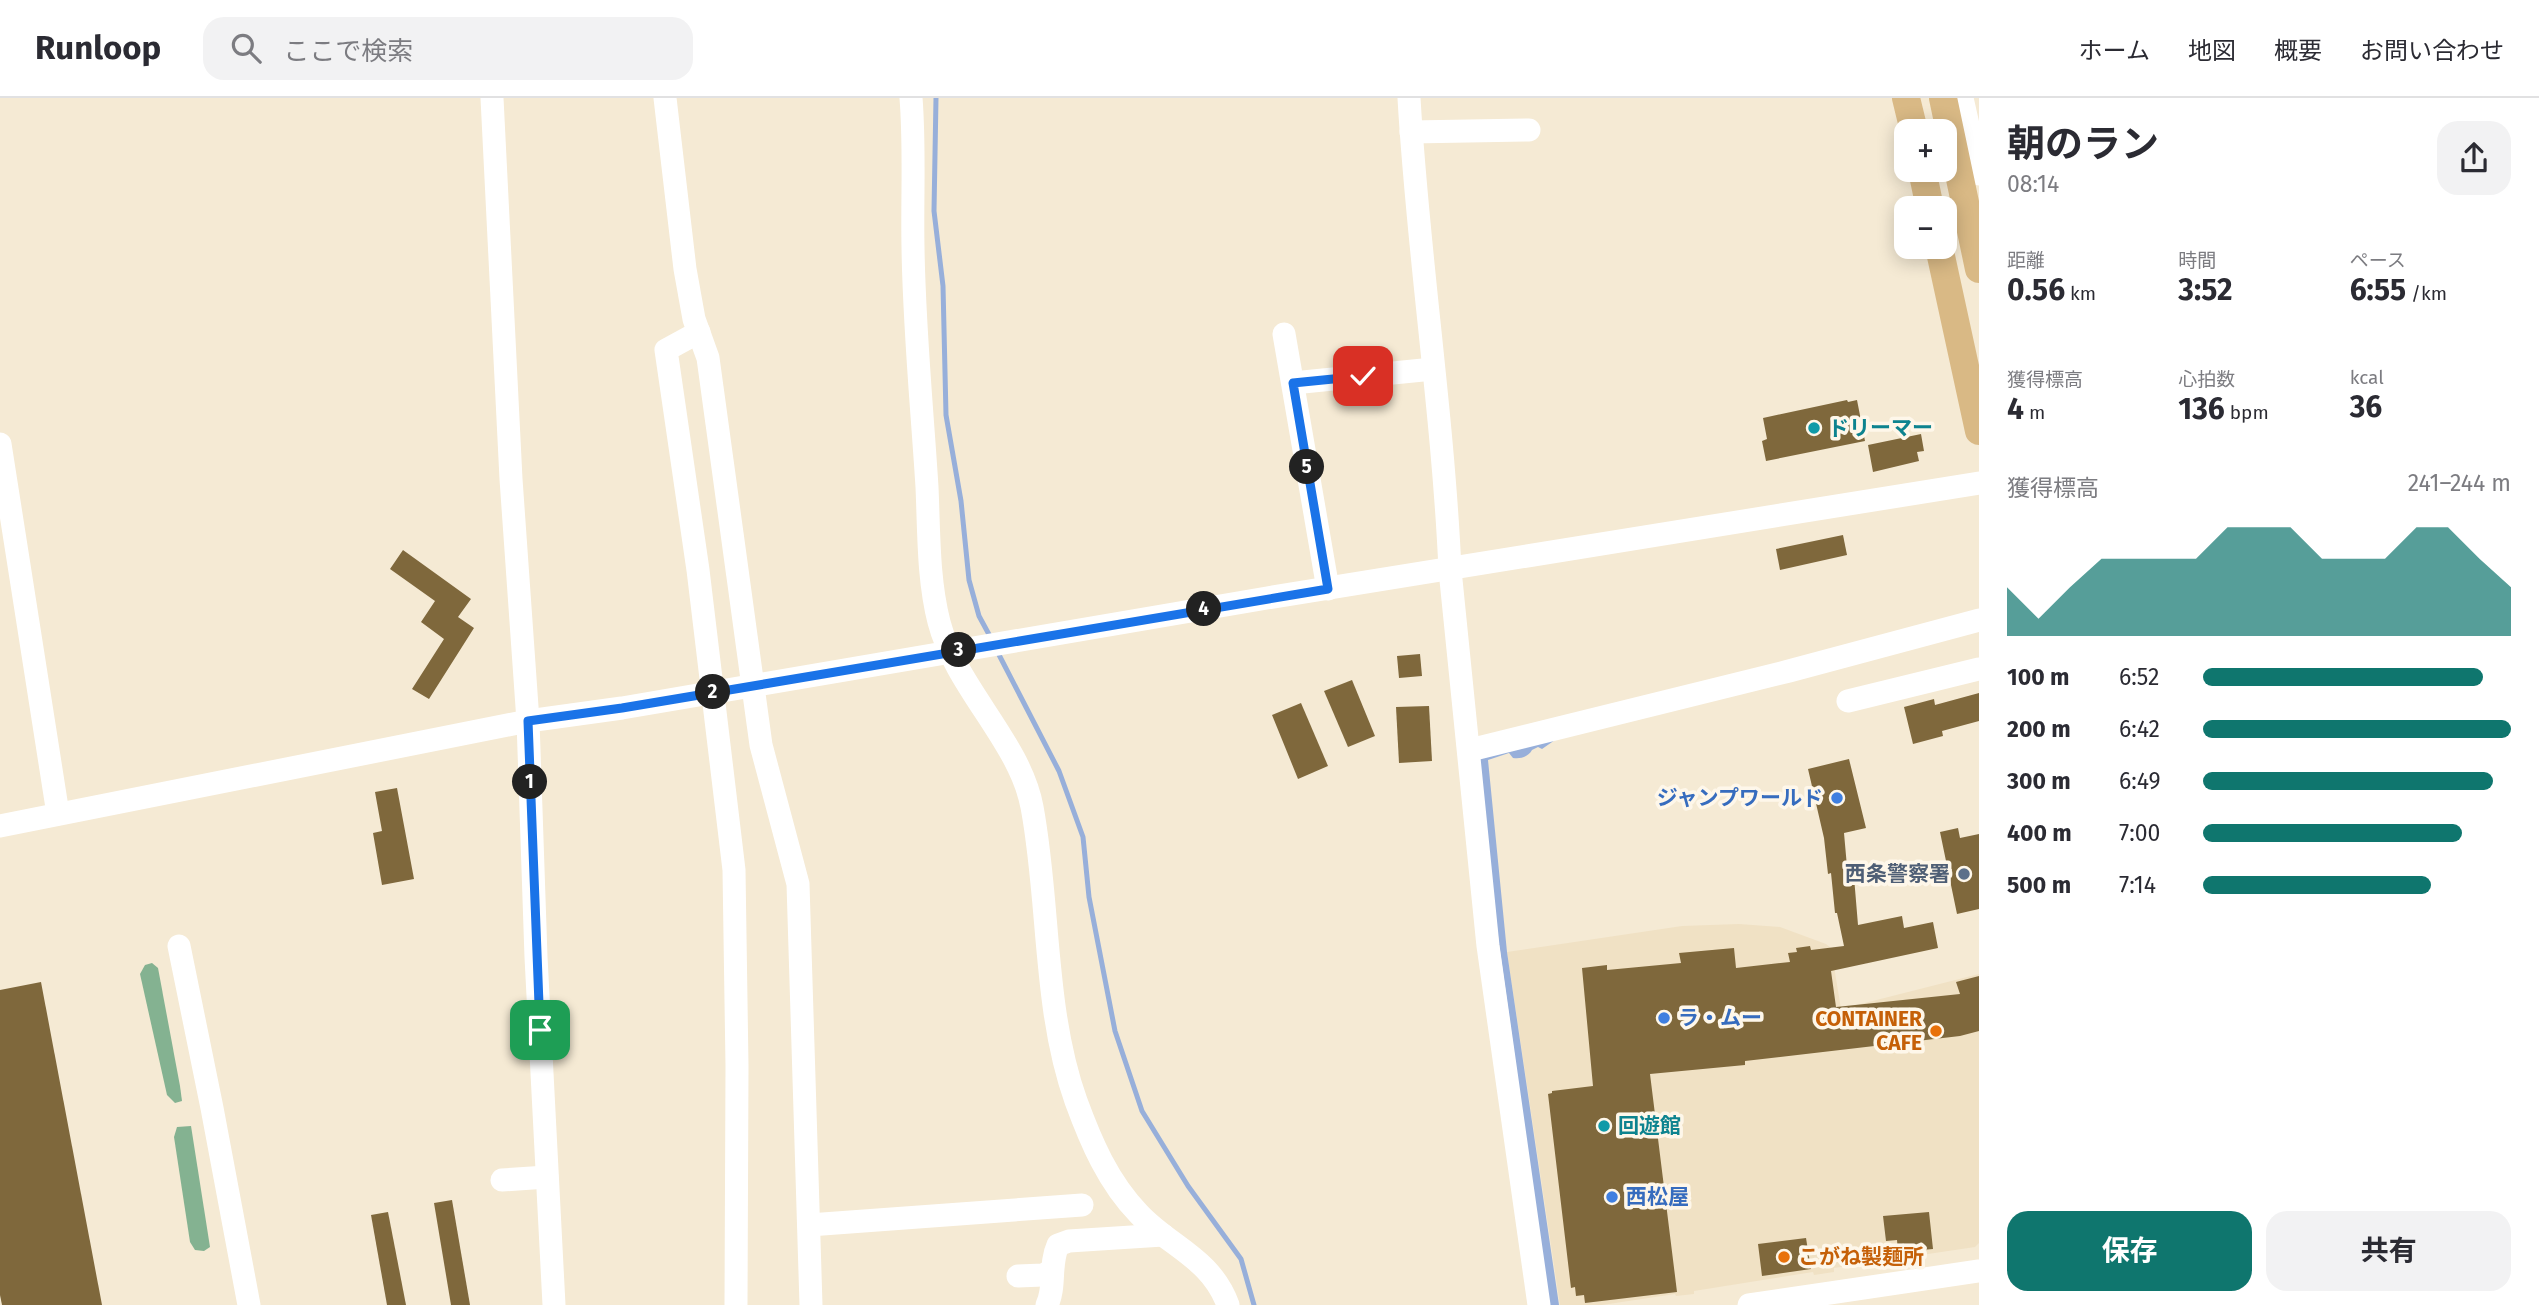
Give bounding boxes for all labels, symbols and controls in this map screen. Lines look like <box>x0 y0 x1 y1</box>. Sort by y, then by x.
search box <box>203 17 693 80</box>
text: Runloop <box>35 28 161 68</box>
icon: search <box>227 29 265 67</box>
text: ここで検索 <box>283 36 413 67</box>
text: ホーム <box>2079 37 2150 65</box>
text: 地図 <box>2188 37 2236 65</box>
text: 概要 <box>2274 37 2322 65</box>
text: お問い合わせ <box>2360 37 2504 65</box>
map controls <box>1894 119 1957 259</box>
button: + <box>1894 119 1957 182</box>
text: 朝のラン <box>2007 121 2159 167</box>
button: share <box>2437 121 2511 195</box>
text: 08:14 <box>2007 170 2059 198</box>
button: − <box>1894 196 1957 259</box>
text: 距離 <box>2007 249 2045 272</box>
text: 時間 <box>2178 249 2216 272</box>
text: ペース <box>2350 249 2406 272</box>
text: 0.56 <box>2007 272 2065 308</box>
text: 3:52 <box>2178 272 2233 308</box>
text: 6:55 <box>2350 272 2406 308</box>
text: km <box>2065 282 2096 305</box>
text: /km <box>2406 282 2447 305</box>
pin <box>1333 346 1393 406</box>
icon: check <box>1344 357 1382 395</box>
text: kcal <box>2350 366 2384 389</box>
text: 獲得標高 <box>2007 368 2083 391</box>
text: 心拍数 <box>2178 368 2235 391</box>
text: 36 <box>2350 389 2382 425</box>
text: 4 <box>2007 391 2024 427</box>
text: 136 <box>2178 391 2225 427</box>
text: m <box>2024 401 2045 424</box>
text: bpm <box>2225 401 2269 424</box>
place label: ドリーマー <box>1828 415 1933 441</box>
marker: ドリーマー <box>1806 420 1822 436</box>
pin: 5 <box>1290 450 1324 484</box>
text: 5 <box>1301 455 1312 478</box>
text: 241–244 m <box>2408 469 2511 497</box>
text: 獲得標高 <box>2007 474 2099 502</box>
pin: 4 <box>1186 592 1222 626</box>
text: 4 <box>1198 597 1209 620</box>
pin: 3 <box>942 632 976 668</box>
text: 3 <box>954 638 963 661</box>
text: 100 m <box>2007 663 2069 691</box>
text: 6:52 <box>2119 663 2160 691</box>
pin: 2 <box>696 674 730 710</box>
text: 2 <box>708 680 717 703</box>
text: 200 m <box>2007 715 2071 743</box>
text: 6:42 <box>2119 715 2160 743</box>
pin: 1 <box>512 764 548 800</box>
text: 300 m <box>2007 767 2071 795</box>
text: 6:49 <box>2119 767 2161 795</box>
text: 1 <box>525 770 534 793</box>
place label: ジャンプワールド <box>1657 785 1823 811</box>
marker: ジャンプワールド <box>1829 790 1845 806</box>
text: 400 m <box>2007 819 2072 847</box>
text: 7:00 <box>2119 819 2160 847</box>
place label: 西条警察署 <box>1845 861 1950 887</box>
marker: 西条警察署 <box>1956 866 1972 882</box>
text: 500 m <box>2007 871 2071 899</box>
text: 7:14 <box>2119 871 2156 899</box>
pin <box>510 1000 570 1060</box>
place label: ラ・ムー <box>1678 1005 1762 1031</box>
place label: CONTAINER CAFE <box>1815 1006 1923 1056</box>
marker: ラ・ムー <box>1656 1010 1672 1026</box>
icon: arrive <box>521 1011 559 1049</box>
marker: CONTAINER CAFE <box>1928 1023 1944 1039</box>
place label: 回遊館 <box>1618 1113 1681 1139</box>
marker: 回遊館 <box>1596 1118 1612 1134</box>
place label: 西松屋 <box>1626 1184 1689 1210</box>
marker: 西松屋 <box>1604 1189 1620 1205</box>
button: 保存 <box>2007 1211 2252 1291</box>
button: 共有 <box>2266 1211 2511 1291</box>
place label: こがね製麺所 <box>1798 1244 1924 1270</box>
marker: こがね製麺所 <box>1776 1249 1792 1265</box>

